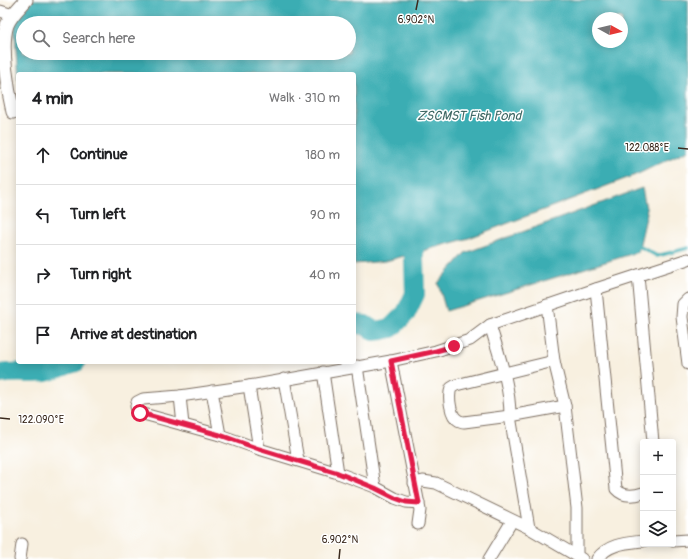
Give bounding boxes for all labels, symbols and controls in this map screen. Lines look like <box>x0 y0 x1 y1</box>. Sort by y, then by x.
north arrow <box>592 12 628 48</box>
text: 6.902°N <box>398 14 435 26</box>
search box <box>16 16 356 60</box>
icon: search <box>30 27 52 49</box>
text: Search here <box>62 29 135 48</box>
text: 4 min <box>32 88 73 109</box>
text: Walk · 310 m <box>269 90 340 106</box>
water label: ZSCMST Fish Pond <box>417 108 523 124</box>
text: 122.088°E <box>625 142 669 154</box>
icon: ahead <box>32 144 54 166</box>
text: Continue <box>70 145 128 164</box>
text: 180 m <box>305 147 340 163</box>
icon: left <box>32 204 54 226</box>
text: Turn left <box>70 205 126 224</box>
text: 90 m <box>310 207 340 223</box>
icon: right <box>32 264 54 286</box>
text: Turn right <box>70 265 131 284</box>
text: 40 m <box>309 267 340 283</box>
icon: arrive <box>32 324 54 346</box>
text: Arrive at destination <box>70 325 197 344</box>
route end <box>445 337 463 355</box>
route start <box>131 404 149 422</box>
text: 122.090°E <box>18 414 64 426</box>
map controls <box>640 439 676 547</box>
button: + <box>640 439 676 475</box>
button: − <box>640 475 676 511</box>
button: layers <box>640 511 676 547</box>
text: 6.902°N <box>322 534 359 546</box>

